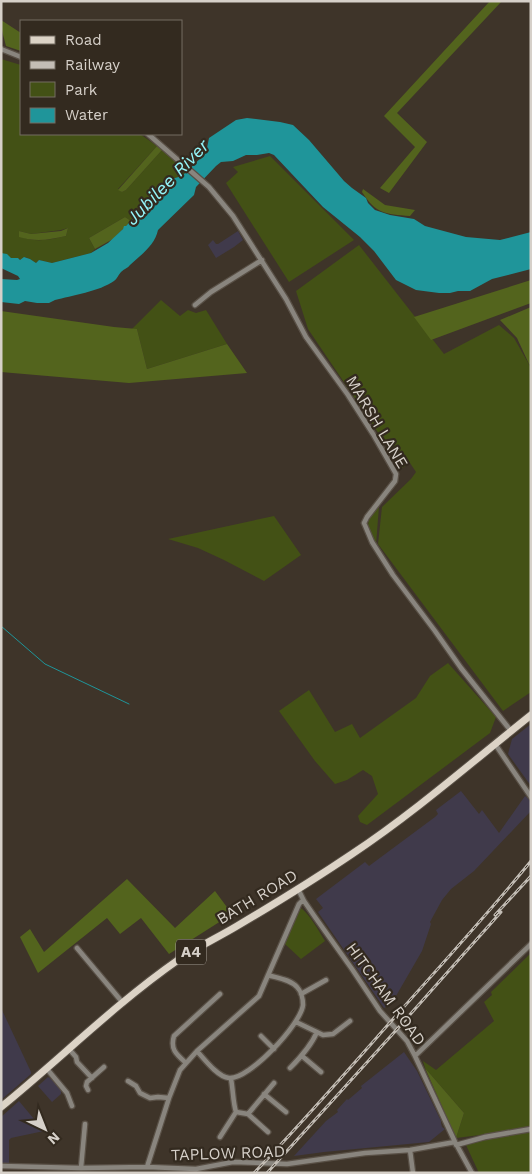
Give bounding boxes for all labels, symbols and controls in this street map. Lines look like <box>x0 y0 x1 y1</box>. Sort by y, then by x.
legend <box>20 20 182 135</box>
text: Road <box>65 31 102 49</box>
text: Railway <box>65 56 120 74</box>
text: Park <box>65 81 98 99</box>
text: Water <box>65 106 108 124</box>
water label: Jubilee River <box>121 134 214 229</box>
street label: MARSH LANE <box>342 372 412 472</box>
street label: BATH ROAD <box>213 866 301 928</box>
street label: HITCHAM ROAD <box>342 939 430 1049</box>
road number: A4 <box>176 940 206 964</box>
north arrow <box>20 1104 70 1154</box>
text: N <box>45 1129 63 1148</box>
street label: TAPLOW ROAD <box>171 1142 285 1164</box>

